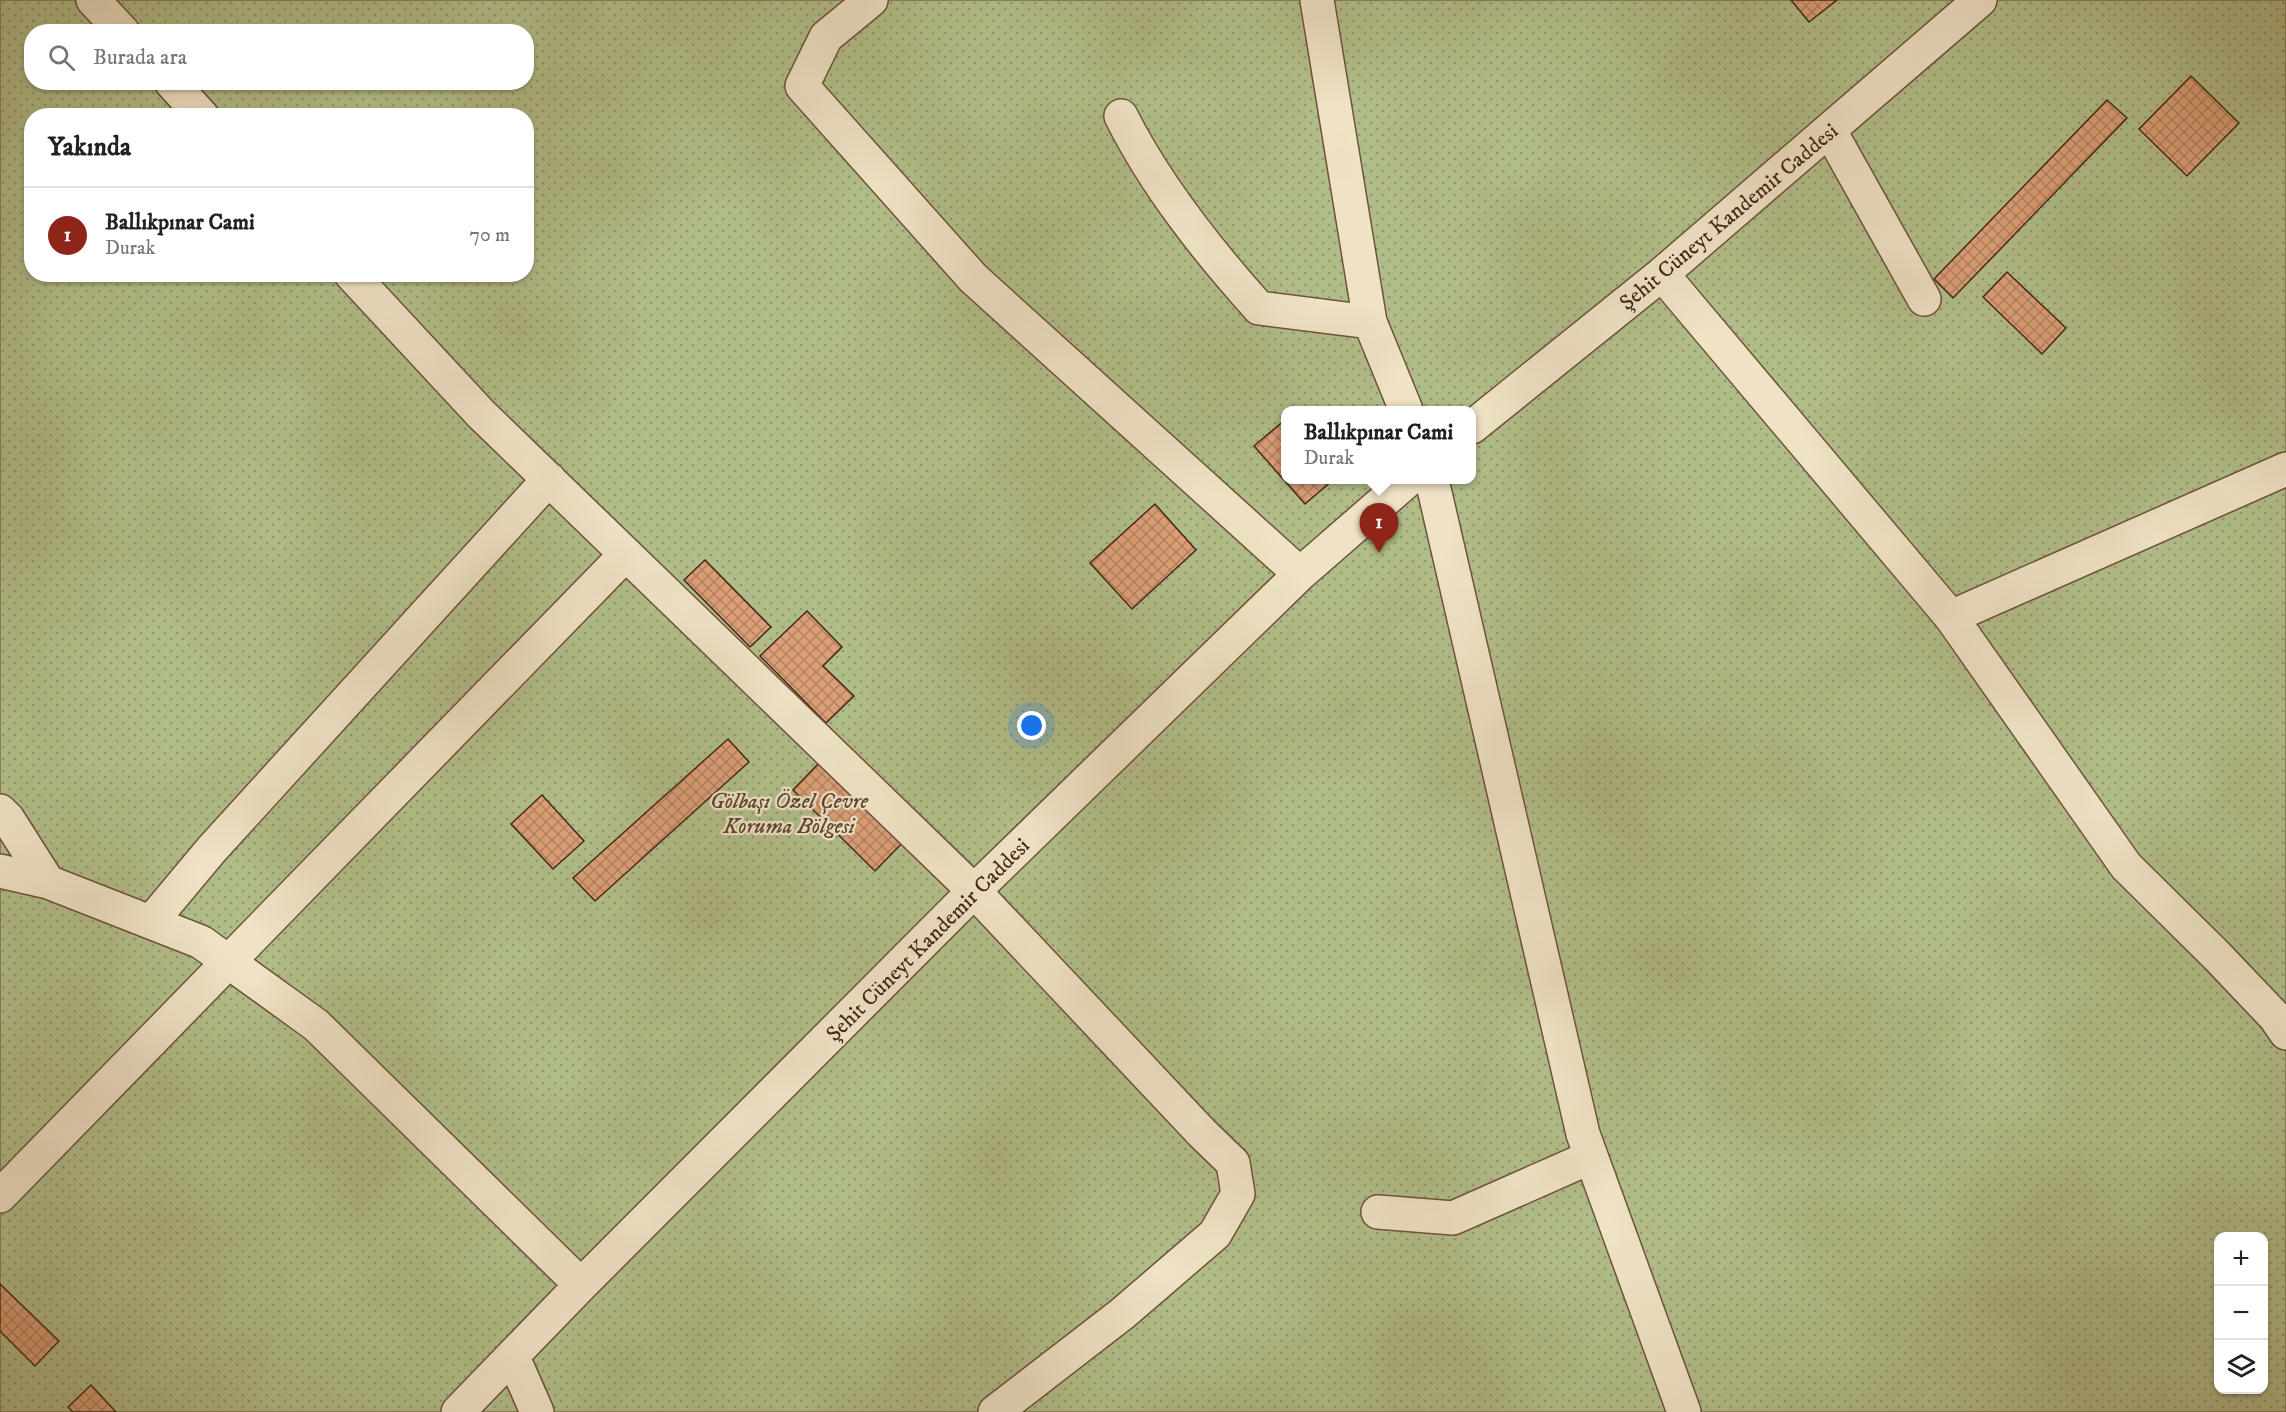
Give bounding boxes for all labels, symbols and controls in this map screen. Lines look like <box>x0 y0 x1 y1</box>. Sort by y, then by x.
search box <box>24 24 534 90</box>
icon: search <box>45 41 78 74</box>
text: Burada ara <box>93 44 187 71</box>
street label: Şehit Cüneyt Kandemir Caddesi <box>1614 118 1844 317</box>
text: Yakında <box>48 131 131 164</box>
text: Ballıkpınar Cami <box>105 209 255 236</box>
text: 1 <box>64 223 71 248</box>
text: 70 m <box>469 223 510 248</box>
text: Durak <box>105 236 155 261</box>
popup <box>1281 406 1476 484</box>
text: Ballıkpınar Cami <box>1304 419 1453 446</box>
text: Durak <box>1304 446 1354 471</box>
pin: 1 <box>1360 504 1398 553</box>
your location <box>1017 711 1046 740</box>
park label: Gölbaşı Özel Çevre Koruma Bölgesi <box>710 788 869 840</box>
street label: Şehit Cüneyt Kandemir Caddesi <box>821 833 1036 1048</box>
map controls <box>2214 1232 2268 1394</box>
button: + <box>2214 1232 2268 1286</box>
button: − <box>2214 1286 2268 1340</box>
button: layers <box>2214 1340 2268 1394</box>

